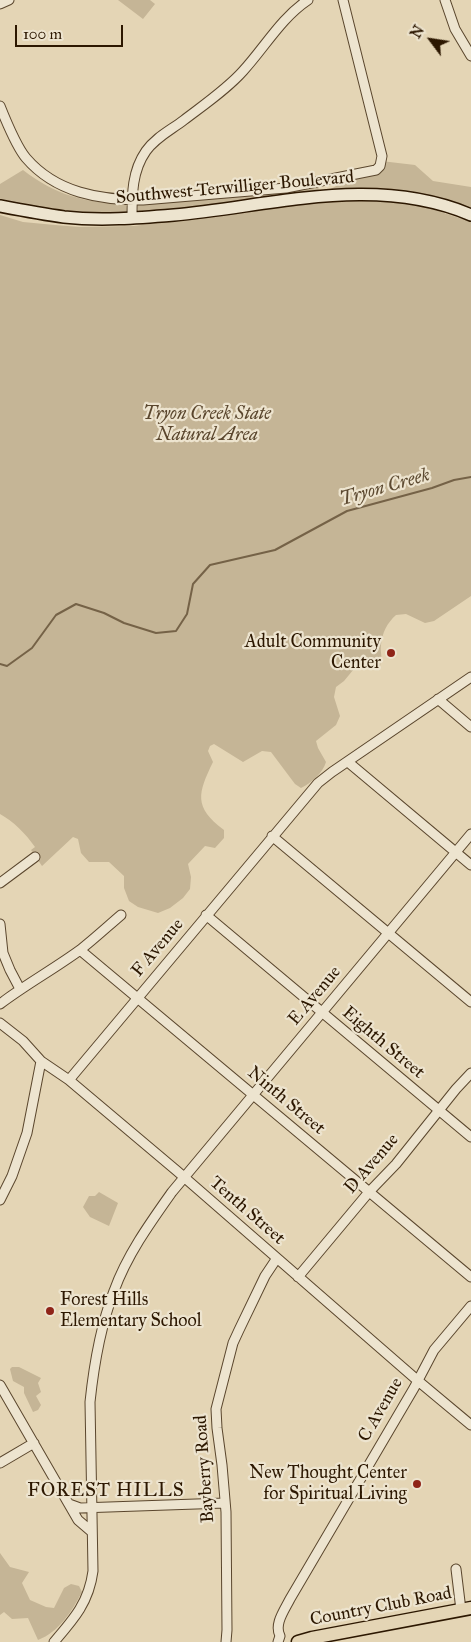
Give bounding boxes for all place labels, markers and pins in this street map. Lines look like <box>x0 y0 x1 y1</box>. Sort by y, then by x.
place label: Adult Community Center <box>245 632 381 674</box>
marker: Adult Community Center <box>385 647 397 659</box>
place label: Forest Hills Elementary School <box>60 1290 202 1332</box>
marker: Forest Hills Elementary School <box>44 1305 56 1317</box>
place label: New Thought Center for Spiritual Living <box>249 1463 407 1506</box>
marker: New Thought Center for Spiritual Living <box>411 1478 423 1490</box>

